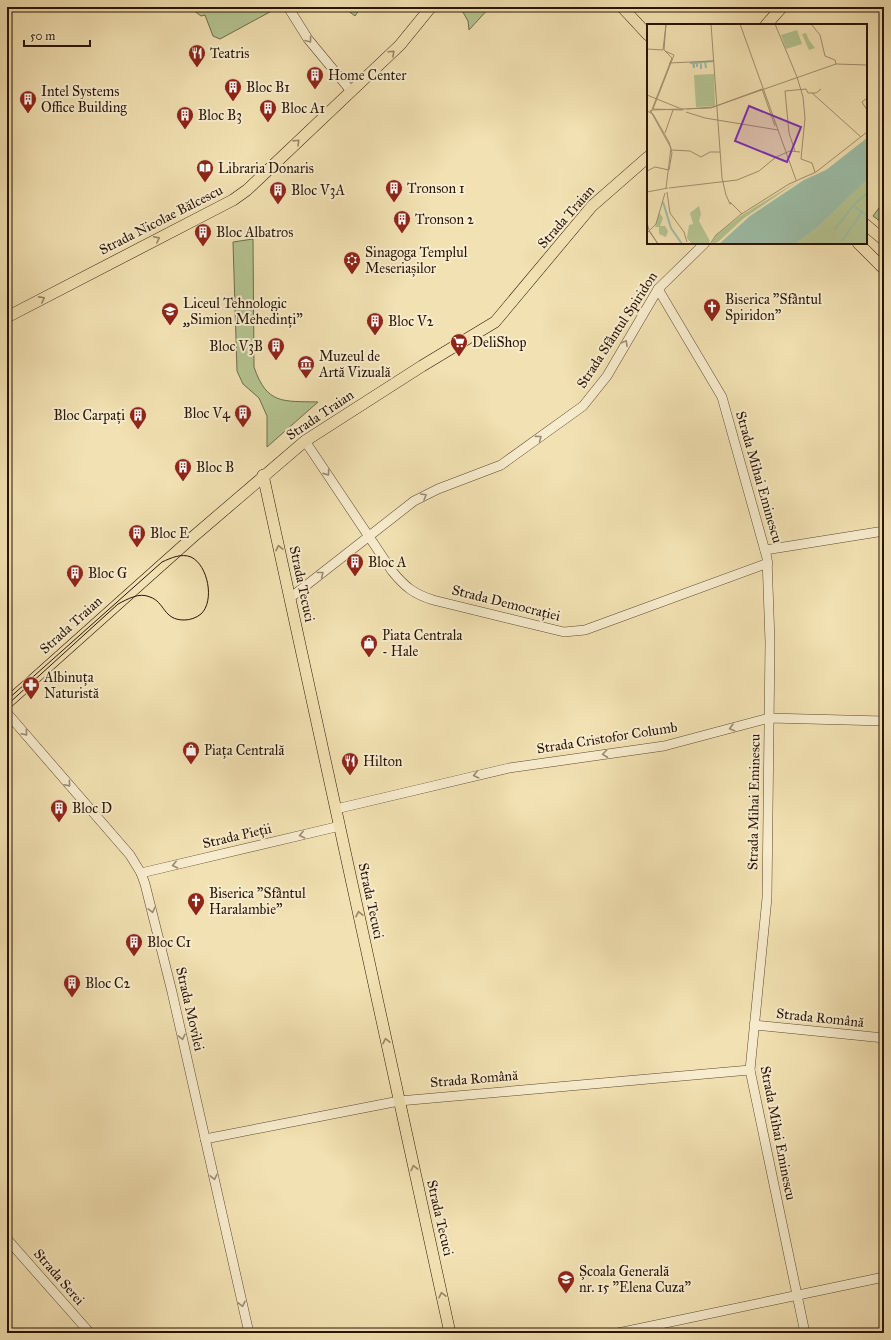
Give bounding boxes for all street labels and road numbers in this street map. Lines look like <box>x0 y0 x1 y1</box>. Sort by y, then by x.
street label: Strada Nicolae Bălcescu <box>96 181 226 259</box>
street label: Strada Traian <box>534 182 598 252</box>
street label: Strada Sfântul Spiridon <box>573 268 661 391</box>
street label: Strada Traian <box>283 386 357 444</box>
street label: Strada Mihai Eminescu <box>732 409 786 545</box>
street label: Strada Tecuci <box>286 544 318 624</box>
street label: Strada Democrației <box>450 581 562 625</box>
street label: Strada Traian <box>36 592 106 657</box>
street label: Strada Cristofor Columb <box>535 718 679 758</box>
street label: Strada Mihai Eminescu <box>744 733 764 870</box>
street label: Strada Pieții <box>201 820 273 852</box>
street label: Strada Tecuci <box>355 861 387 941</box>
street label: Strada Movilei <box>172 965 208 1053</box>
street label: Strada Română <box>775 1005 865 1031</box>
street label: Strada Mihai Eminescu <box>757 1064 799 1202</box>
street label: Strada Română <box>429 1067 519 1091</box>
street label: Strada Tecuci <box>423 1178 457 1258</box>
street label: Strada Serei <box>30 1245 88 1309</box>

